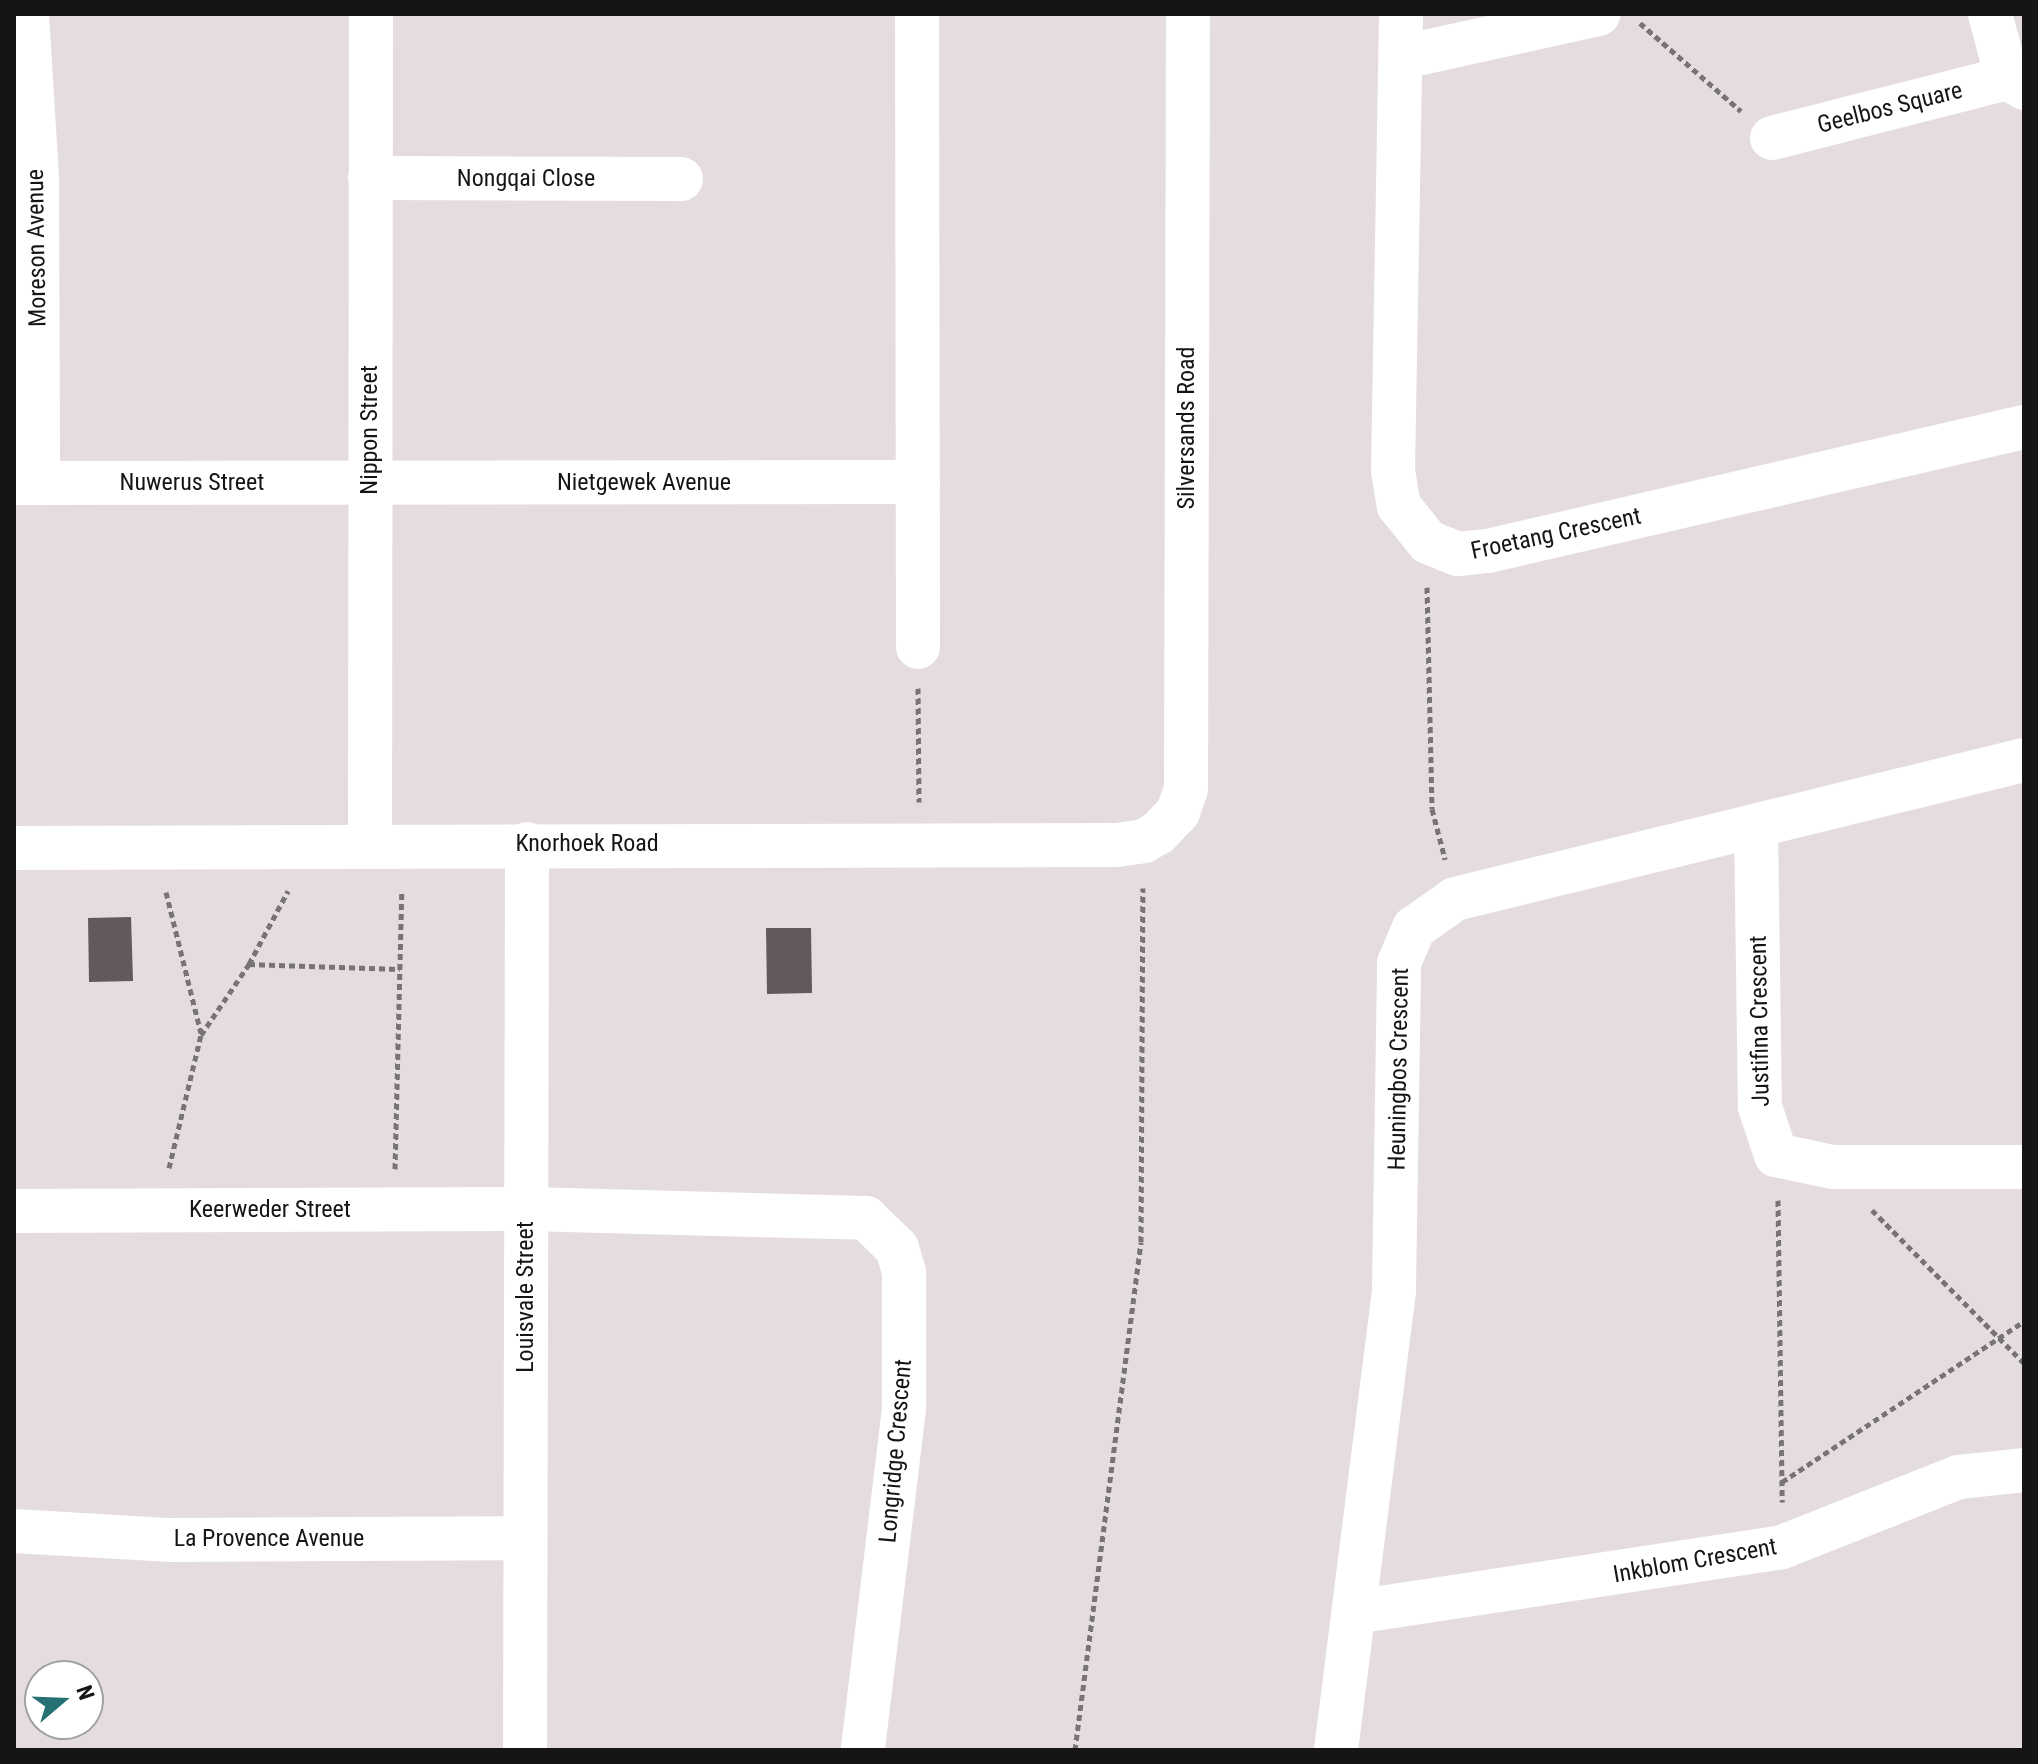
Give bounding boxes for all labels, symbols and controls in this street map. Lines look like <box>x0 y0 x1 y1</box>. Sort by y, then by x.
street label: Geelbos Square <box>1815 76 1965 140</box>
street label: Nongqai Close <box>457 165 595 193</box>
street label: Moreson Avenue <box>21 169 53 327</box>
street label: Silversands Road <box>1173 347 1201 509</box>
street label: Nippon Street <box>356 365 384 495</box>
street label: Nuwerus Street <box>120 469 264 497</box>
street label: Nietgewek Avenue <box>557 469 731 497</box>
street label: Froetang Crescent <box>1468 502 1644 566</box>
street label: Knorhoek Road <box>515 830 659 858</box>
street label: Justifina Crescent <box>1744 935 1776 1107</box>
street label: Heuningbos Crescent <box>1383 967 1415 1171</box>
street label: Keerweder Street <box>189 1196 351 1224</box>
street label: Louisvale Street <box>512 1221 540 1373</box>
street label: Longridge Crescent <box>874 1358 918 1544</box>
street label: La Provence Avenue <box>174 1525 364 1553</box>
street label: Inkblom Crescent <box>1611 1532 1779 1590</box>
north arrow <box>24 1660 104 1740</box>
text: N <box>71 1682 99 1703</box>

